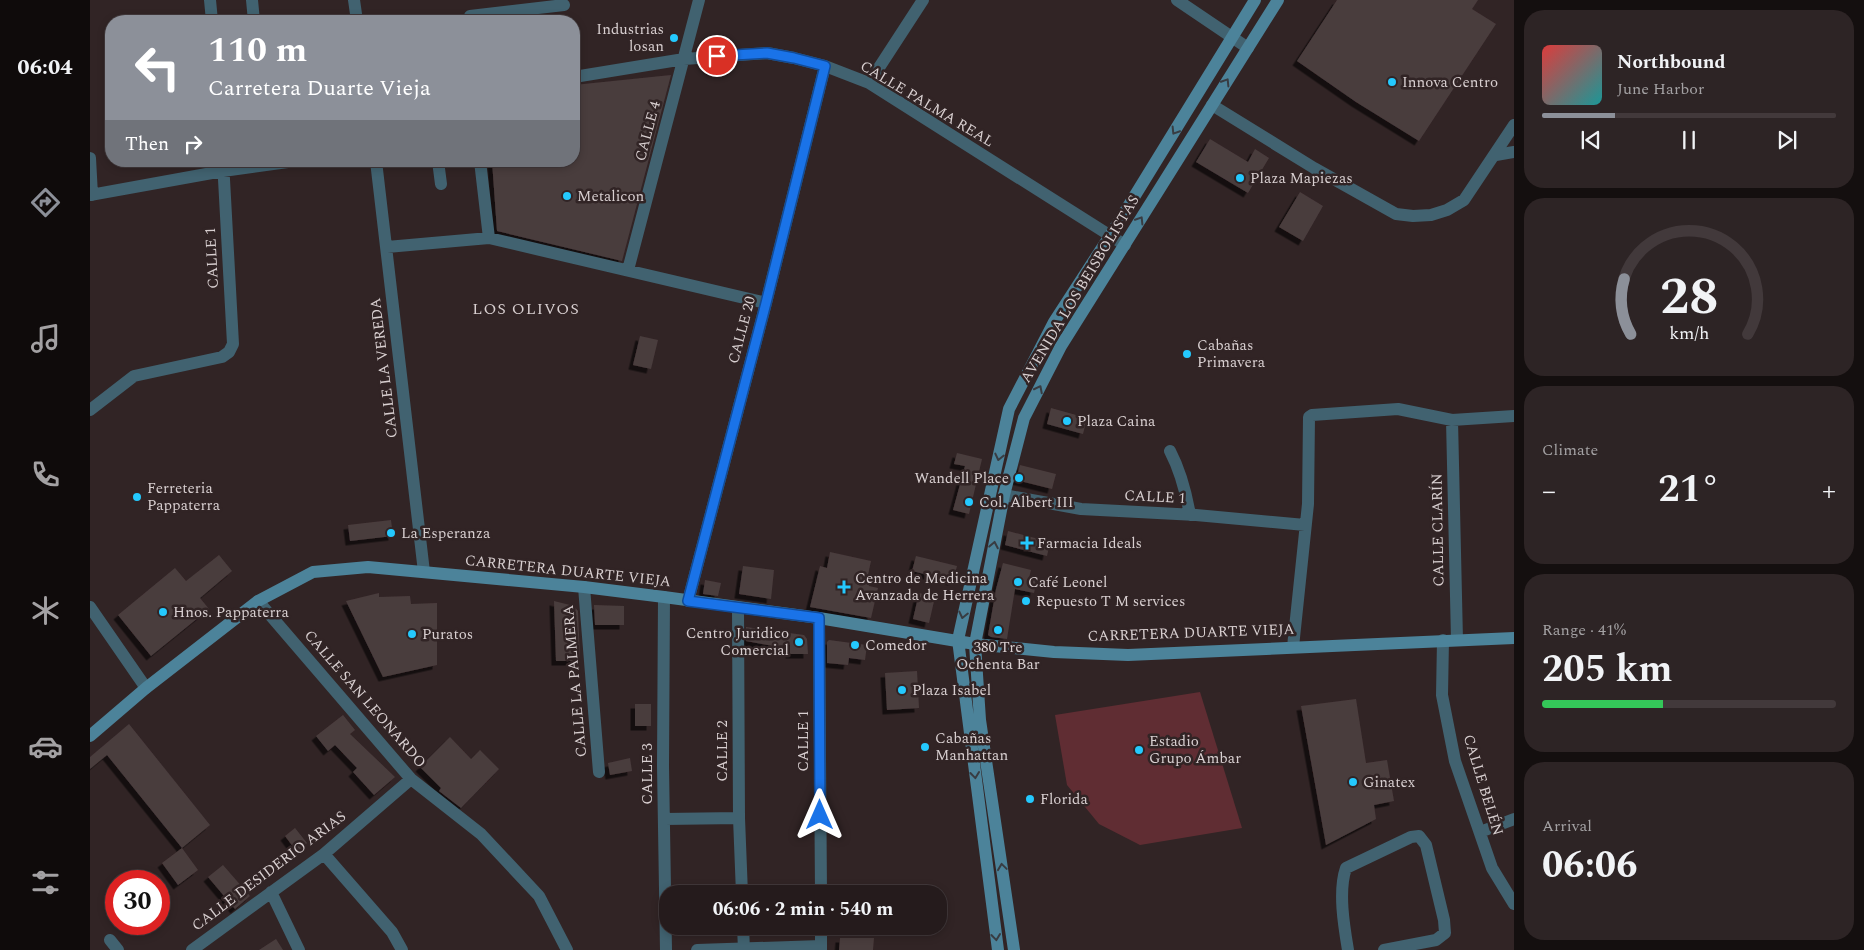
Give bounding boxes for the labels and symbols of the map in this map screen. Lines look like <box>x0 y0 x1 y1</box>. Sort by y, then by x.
place label: Industrias losan <box>596 18 664 58</box>
marker: Industrias losan <box>668 32 680 44</box>
pin <box>696 35 738 77</box>
street label: CALLE PALMA REAL <box>856 55 998 153</box>
place label: Innova Centro <box>1402 71 1498 94</box>
marker: Innova Centro <box>1386 76 1398 88</box>
one-way arrow <box>1220 78 1230 87</box>
street label: CALLE 4 <box>629 98 667 164</box>
one-way arrow <box>1172 126 1181 135</box>
place label: Plaza Mapiezas <box>1250 167 1353 190</box>
marker: Plaza Mapiezas <box>1234 172 1246 184</box>
place label: Metalicon <box>577 185 645 208</box>
marker: Metalicon <box>561 190 573 202</box>
street label: AVENIDA LOS BEISBOLISTAS <box>1015 191 1145 387</box>
one-way arrow <box>1134 216 1144 225</box>
street label: CALLE 1 <box>199 227 225 289</box>
street label: CALLE 20 <box>722 294 762 366</box>
street label: CALLE LA VEREDA <box>364 297 404 439</box>
district label: LOS OLIVOS <box>472 297 580 321</box>
place label: Cabañas Primavera <box>1197 334 1266 374</box>
marker: Cabañas Primavera <box>1181 348 1193 360</box>
one-way arrow <box>1032 385 1043 394</box>
place label: Plaza Caina <box>1077 410 1156 433</box>
marker: Plaza Caina <box>1061 415 1073 427</box>
one-way arrow <box>994 452 1005 461</box>
place label: Wandell Place <box>915 467 1009 490</box>
marker: Wandell Place <box>1013 472 1025 484</box>
street label: CALLE CLARÍN <box>1426 473 1450 587</box>
place label: Ferreteria Pappaterra <box>147 477 221 517</box>
street label: CALLE 1 <box>1124 484 1186 510</box>
marker: Ferreteria Pappaterra <box>131 491 143 503</box>
place label: Col. Albert III <box>979 491 1074 514</box>
marker: Col. Albert III <box>963 496 975 508</box>
place label: La Esperanza <box>401 522 491 545</box>
marker: La Esperanza <box>385 527 397 539</box>
place label: Farmacia Ideals <box>1037 532 1142 555</box>
marker: Farmacia Ideals <box>1021 537 1033 549</box>
one-way arrow <box>989 540 999 549</box>
street label: CARRETERA DUARTE VIEJA <box>464 549 672 593</box>
place label: Centro de Medicina Avanzada de Herrera <box>855 567 995 607</box>
place label: Café Leonel <box>1028 571 1107 594</box>
marker: Café Leonel <box>1012 576 1024 588</box>
marker: Centro de Medicina Avanzada de Herrera <box>837 580 851 594</box>
place label: Repuesto T M services <box>1036 590 1185 613</box>
marker: Repuesto T M services <box>1020 595 1032 607</box>
place label: Hnos. Pappaterra <box>173 601 289 624</box>
street label: CALLE LA PALMERA <box>557 604 593 758</box>
marker: Hnos. Pappaterra <box>157 606 169 618</box>
one-way arrow <box>958 611 969 620</box>
street label: CARRETERA DUARTE VIEJA <box>1087 618 1295 648</box>
place label: Centro Juridico Comercial <box>686 622 789 662</box>
place label: Puratos <box>422 623 473 646</box>
marker: 380 Tre Ochenta Bar <box>992 624 1004 636</box>
street label: CALLE SAN LEONARDO <box>298 625 432 773</box>
marker: Puratos <box>406 628 418 640</box>
place label: Comedor <box>865 634 927 657</box>
marker: Centro Juridico Comercial <box>793 636 805 648</box>
place label: 380 Tre Ochenta Bar <box>956 636 1040 676</box>
marker: Comedor <box>849 639 861 651</box>
place label: Plaza Isabel <box>912 679 991 702</box>
marker: Plaza Isabel <box>896 684 908 696</box>
street label: CALLE 1 <box>792 710 815 772</box>
street label: CALLE 2 <box>711 720 734 782</box>
place label: Cabañas Manhattan <box>935 727 1008 767</box>
place label: Estadio Grupo Ámbar <box>1149 730 1241 770</box>
street label: CALLE BELÉN <box>1457 732 1509 838</box>
marker: Cabañas Manhattan <box>919 741 931 753</box>
street label: CALLE 3 <box>636 743 659 805</box>
marker: Estadio Grupo Ámbar <box>1133 744 1145 756</box>
place label: Ginatex <box>1363 771 1416 794</box>
one-way arrow <box>969 772 980 780</box>
marker: Ginatex <box>1347 776 1359 788</box>
position arrow <box>793 788 845 840</box>
place label: Florida <box>1040 788 1088 811</box>
marker: Florida <box>1024 793 1036 805</box>
street label: CALLE DESIDERIO ARIAS <box>187 805 351 937</box>
one-way arrow <box>997 863 1008 871</box>
speed limit sign: 30 <box>105 870 170 935</box>
one-way arrow <box>990 933 1001 941</box>

